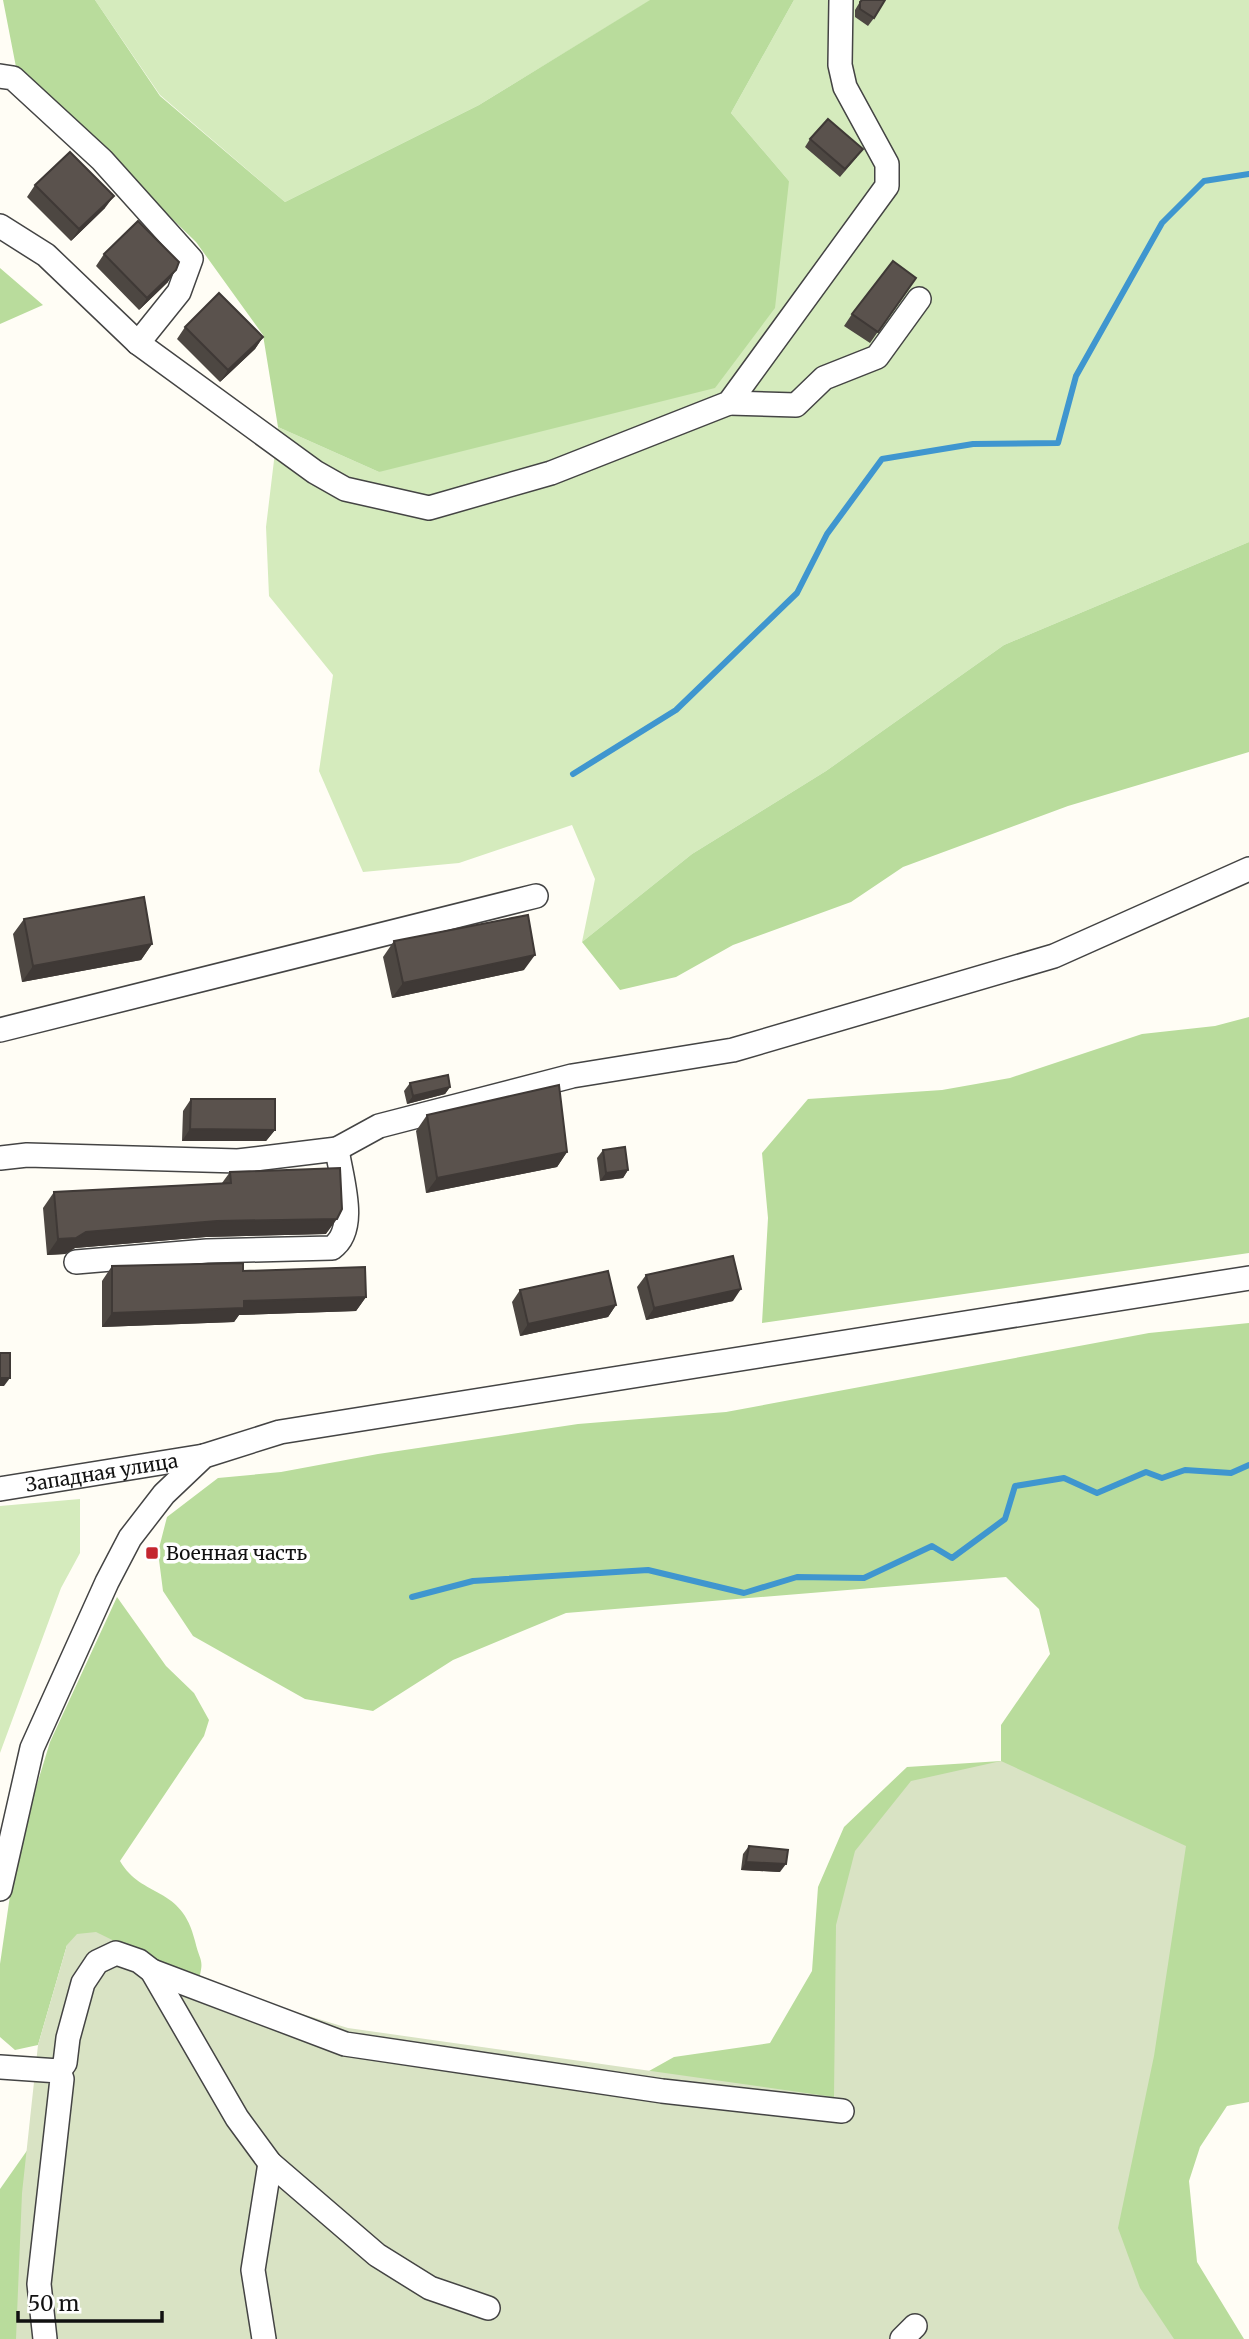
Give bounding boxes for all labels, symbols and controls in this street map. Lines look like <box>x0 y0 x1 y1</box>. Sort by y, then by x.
street label: Западная улица <box>24 1448 180 1497</box>
place label: Военная часть <box>166 1541 308 1565</box>
marker: Военная часть <box>144 1545 160 1561</box>
scale bar <box>18 2280 161 2324</box>
text: 50 m <box>28 2290 79 2317</box>

